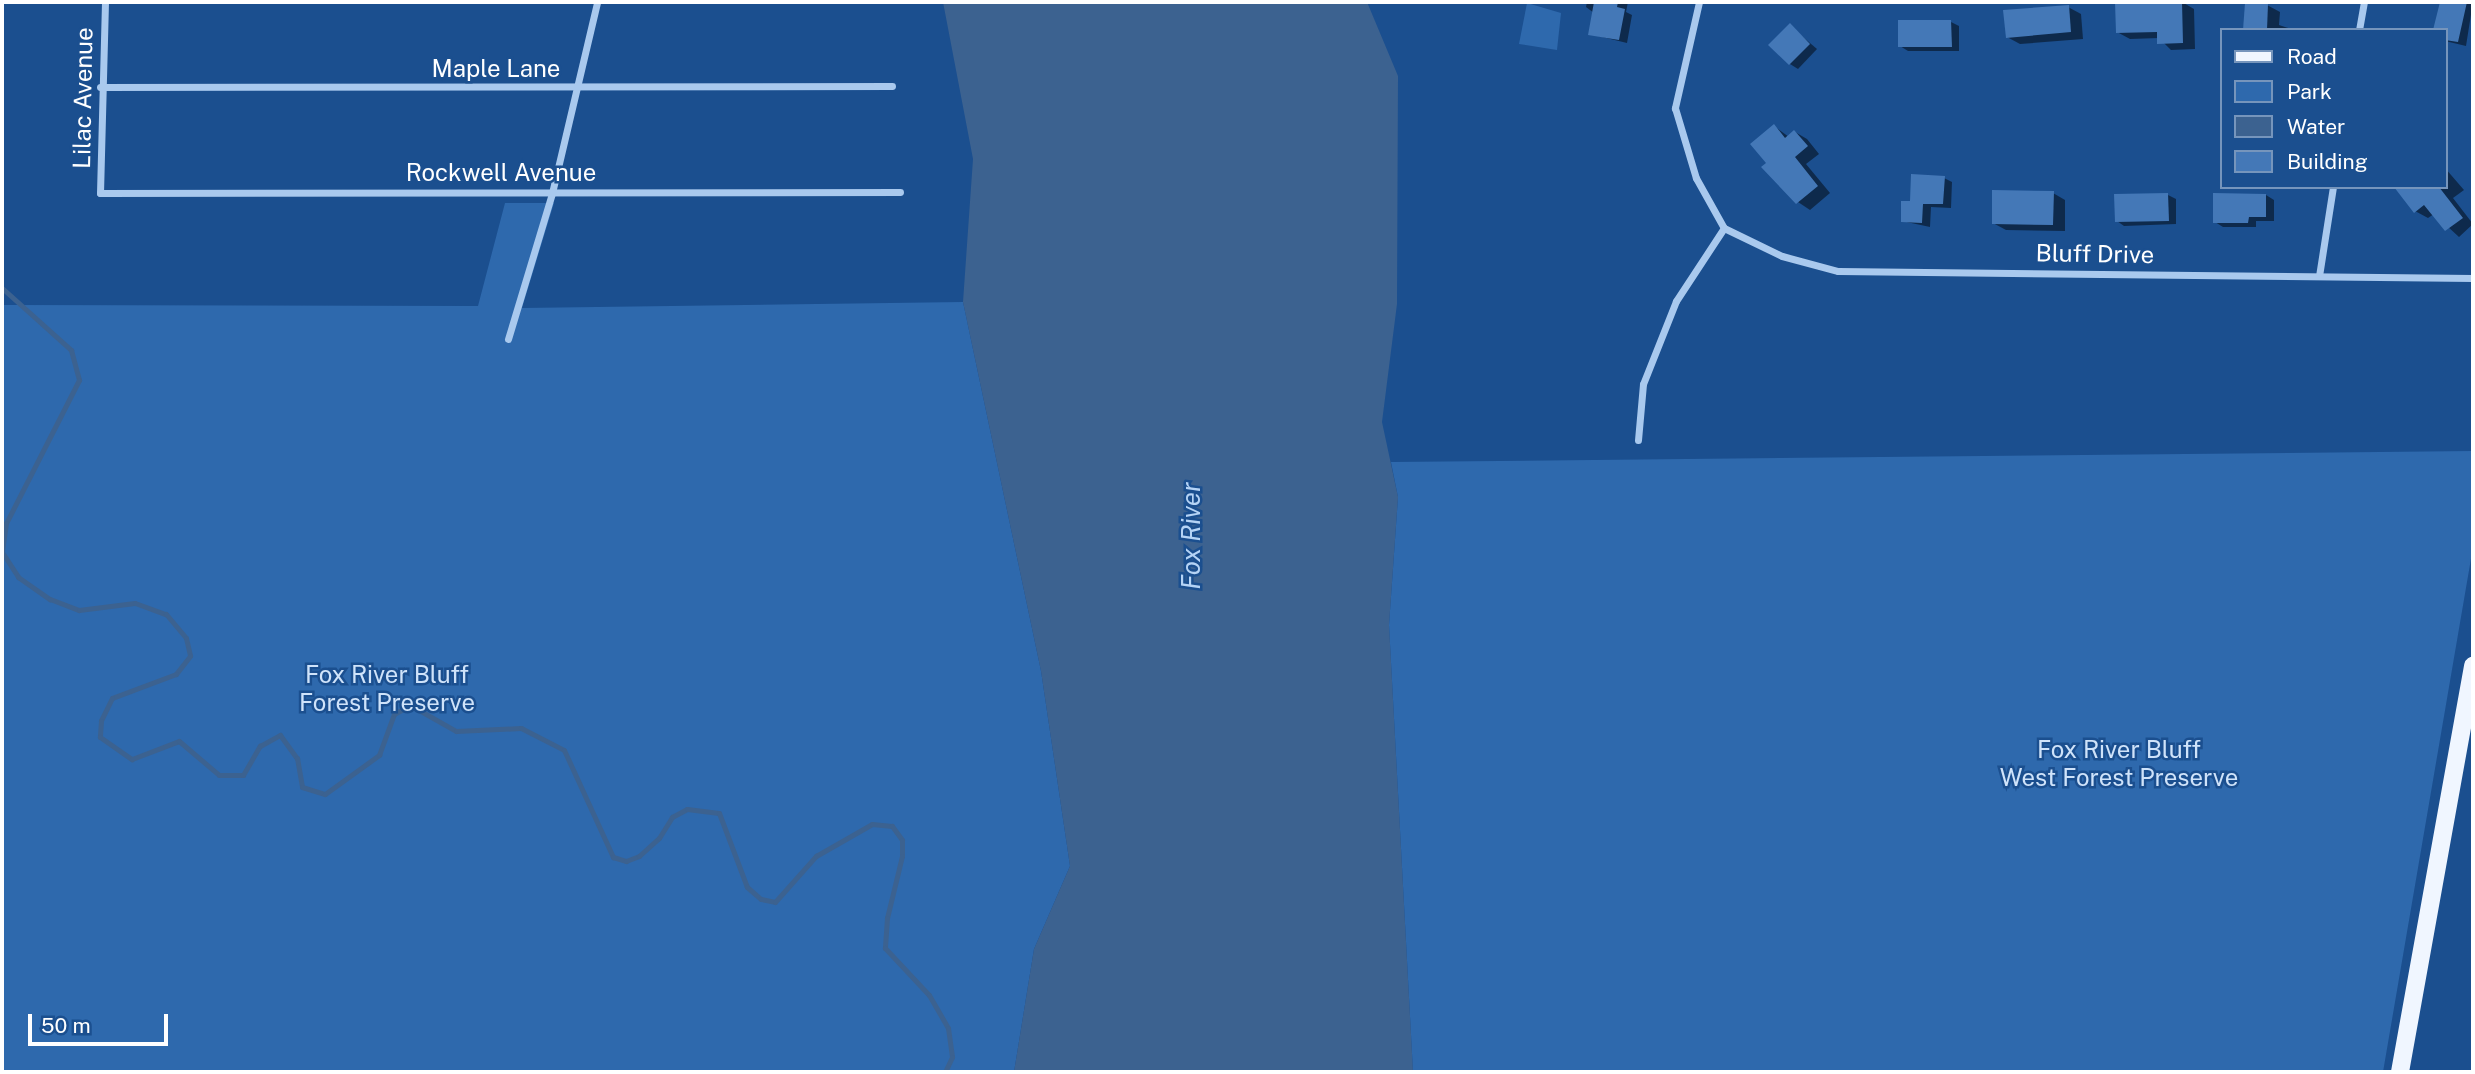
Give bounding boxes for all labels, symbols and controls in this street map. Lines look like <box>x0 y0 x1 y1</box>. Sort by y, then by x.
street label: Lilac Avenue <box>67 27 99 169</box>
legend <box>2220 28 2447 189</box>
text: Road <box>2287 44 2337 69</box>
street label: Maple Lane <box>431 55 561 83</box>
text: Park <box>2287 79 2332 104</box>
text: Water <box>2287 114 2345 139</box>
text: Building <box>2287 149 2368 174</box>
street label: Rockwell Avenue <box>406 159 596 187</box>
street label: Bluff Drive <box>2035 239 2155 269</box>
water label: Fox River <box>1175 482 1207 590</box>
park label: Fox River Bluff Forest Preserve <box>299 661 475 717</box>
park label: Fox River Bluff West Forest Preserve <box>2000 736 2238 792</box>
scale bar <box>32 1000 172 1044</box>
text: 50 m <box>41 1013 91 1038</box>

